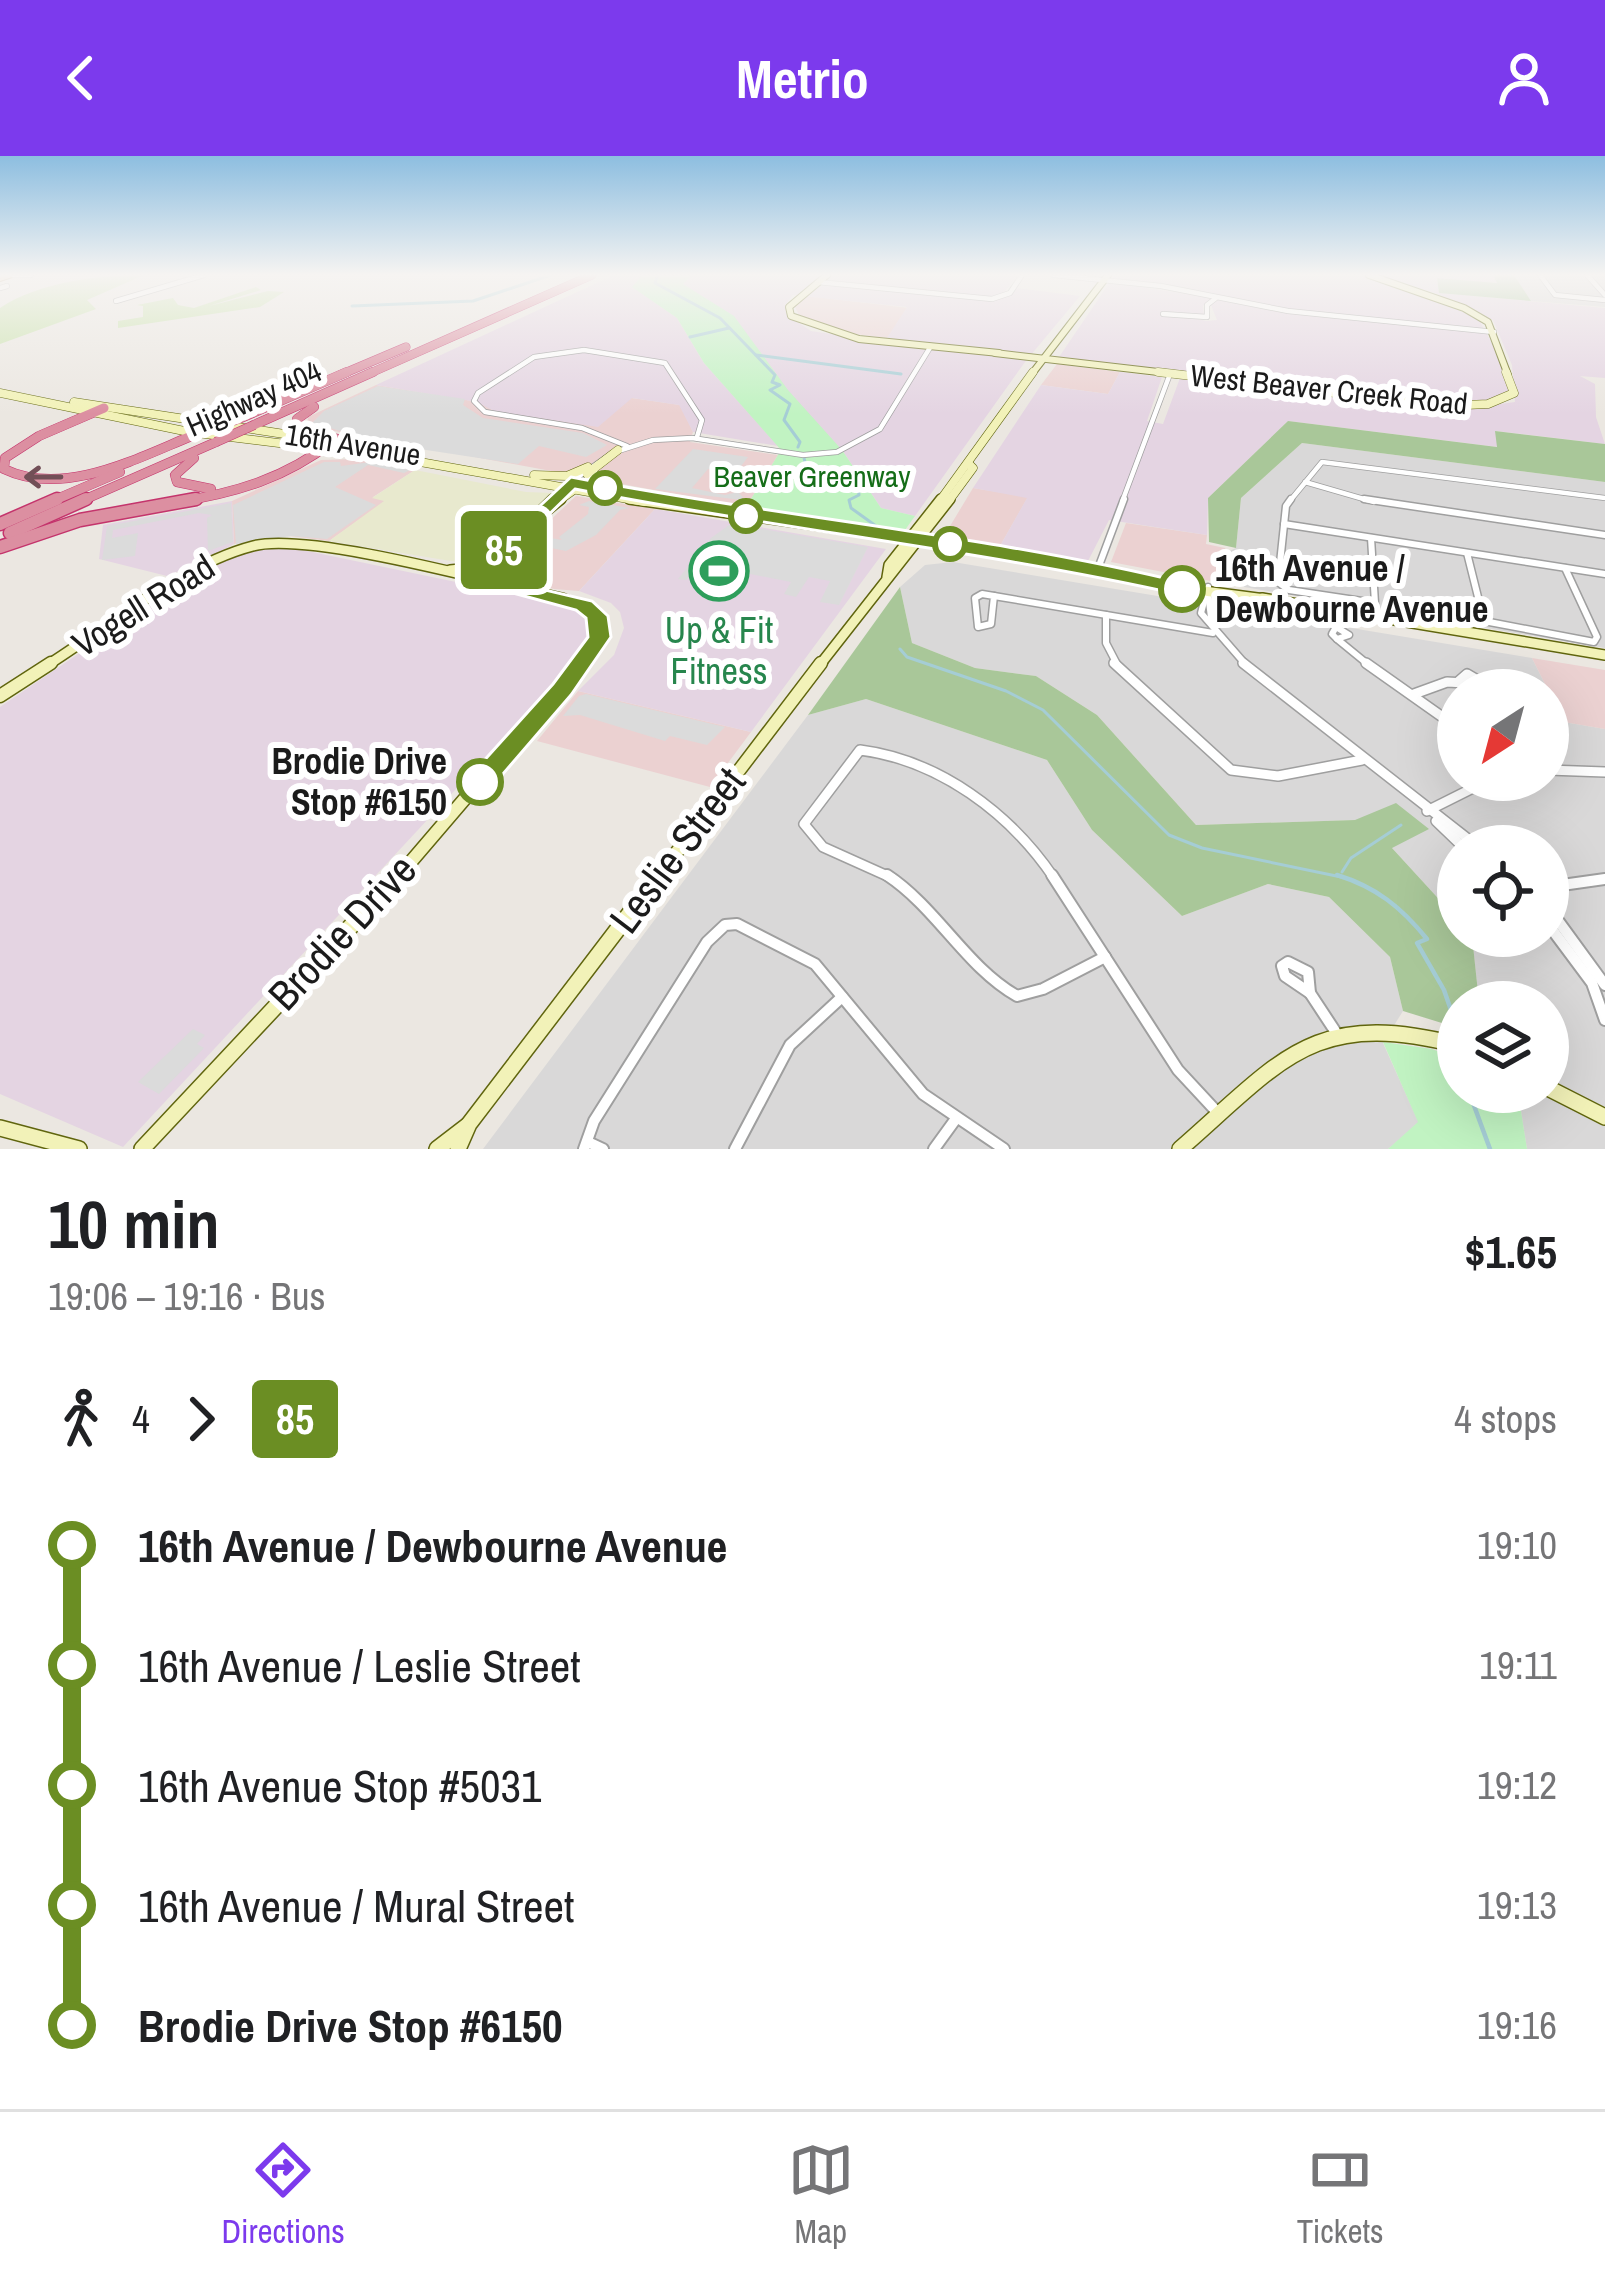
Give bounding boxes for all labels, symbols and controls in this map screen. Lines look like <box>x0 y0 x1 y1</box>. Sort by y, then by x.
text: Metrio <box>736 42 869 115</box>
icon: back <box>48 45 114 111</box>
icon: person <box>1491 45 1557 111</box>
street label: Highway 404 <box>180 350 328 446</box>
street label: West Beaver Creek Road <box>1189 355 1470 423</box>
street label: 16th Avenue <box>283 414 424 474</box>
park label: Beaver Greenway <box>714 456 911 496</box>
one-way arrow <box>24 466 63 488</box>
unlabelled marker <box>589 472 621 504</box>
unlabelled marker <box>730 500 762 532</box>
line badge: 85 <box>450 511 558 589</box>
text: 85 <box>485 522 523 578</box>
unlabelled marker <box>934 528 966 560</box>
sports icon: Up & Fit Fitness <box>688 540 750 602</box>
street label: Vogell Road <box>63 542 223 668</box>
place label: 16th Avenue / Dewbourne Avenue <box>1215 544 1488 633</box>
marker: 16th Avenue / Dewbourne Avenue <box>1160 567 1204 611</box>
place label: Up & Fit Fitness <box>665 606 773 695</box>
north arrow <box>1437 669 1569 801</box>
map controls <box>1437 669 1569 1113</box>
place label: Brodie Drive Stop #6150 <box>271 737 447 826</box>
street label: Leslie Street <box>596 756 758 944</box>
marker: Brodie Drive Stop #6150 <box>458 760 502 804</box>
button: locate <box>1437 825 1569 957</box>
street label: Brodie Drive <box>256 842 428 1022</box>
button: layers <box>1437 981 1569 1113</box>
text: 10 min <box>48 1180 219 1269</box>
text: $1.65 <box>1465 1221 1557 1282</box>
text: 19:06 – 19:16 · Bus <box>48 1270 325 1322</box>
icon: walk <box>48 1386 114 1452</box>
icon: forward <box>168 1386 234 1452</box>
text: 85 <box>276 1391 314 1447</box>
text: 4 <box>132 1393 150 1445</box>
text: 4 stops <box>1454 1393 1557 1445</box>
text: 16th Avenue / Dewbourne Avenue <box>138 1515 727 1576</box>
text: 19:10 <box>1477 1519 1557 1571</box>
text: 16th Avenue / Leslie Street <box>138 1635 581 1696</box>
text: 19:11 <box>1479 1639 1557 1691</box>
text: 16th Avenue Stop #5031 <box>138 1755 542 1816</box>
text: 19:12 <box>1477 1759 1557 1811</box>
text: 16th Avenue / Mural Street <box>138 1875 574 1936</box>
text: 19:13 <box>1477 1879 1557 1931</box>
text: Brodie Drive Stop #6150 <box>138 1995 563 2056</box>
text: 19:16 <box>1477 1999 1557 2051</box>
tab: Directions <box>222 2137 345 2253</box>
tab: Map <box>788 2137 854 2253</box>
tab: Tickets <box>1297 2137 1383 2253</box>

